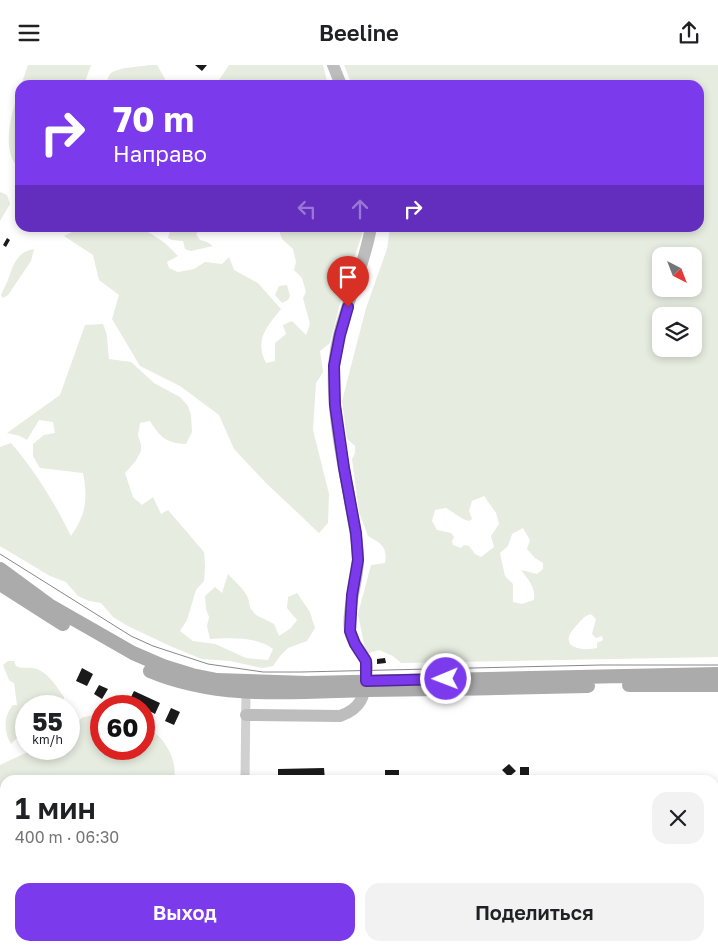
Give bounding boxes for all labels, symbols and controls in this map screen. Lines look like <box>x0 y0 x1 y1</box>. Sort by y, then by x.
icon: menu <box>15 19 43 47</box>
text: Beeline <box>319 19 399 46</box>
icon: share <box>675 19 703 47</box>
text: 70 m <box>113 98 194 140</box>
icon: right <box>30 100 95 165</box>
text: Направо <box>113 140 207 167</box>
icon: left <box>293 195 321 223</box>
icon: ahead <box>346 195 374 223</box>
icon: right <box>399 195 427 223</box>
north arrow <box>652 247 702 297</box>
map controls <box>652 247 702 357</box>
pin <box>327 256 369 307</box>
icon: arrive <box>334 263 362 291</box>
button: layers <box>652 307 702 357</box>
position arrow <box>419 652 471 704</box>
speed limit sign: 60 <box>90 695 155 760</box>
text: 55 <box>32 706 63 737</box>
text: km/h <box>32 732 63 747</box>
text: 1 мин <box>15 790 96 826</box>
button: close <box>652 792 704 844</box>
text: 400 m · 06:30 <box>15 827 119 847</box>
button: Выход <box>15 883 355 941</box>
button: Поделиться <box>365 883 704 941</box>

